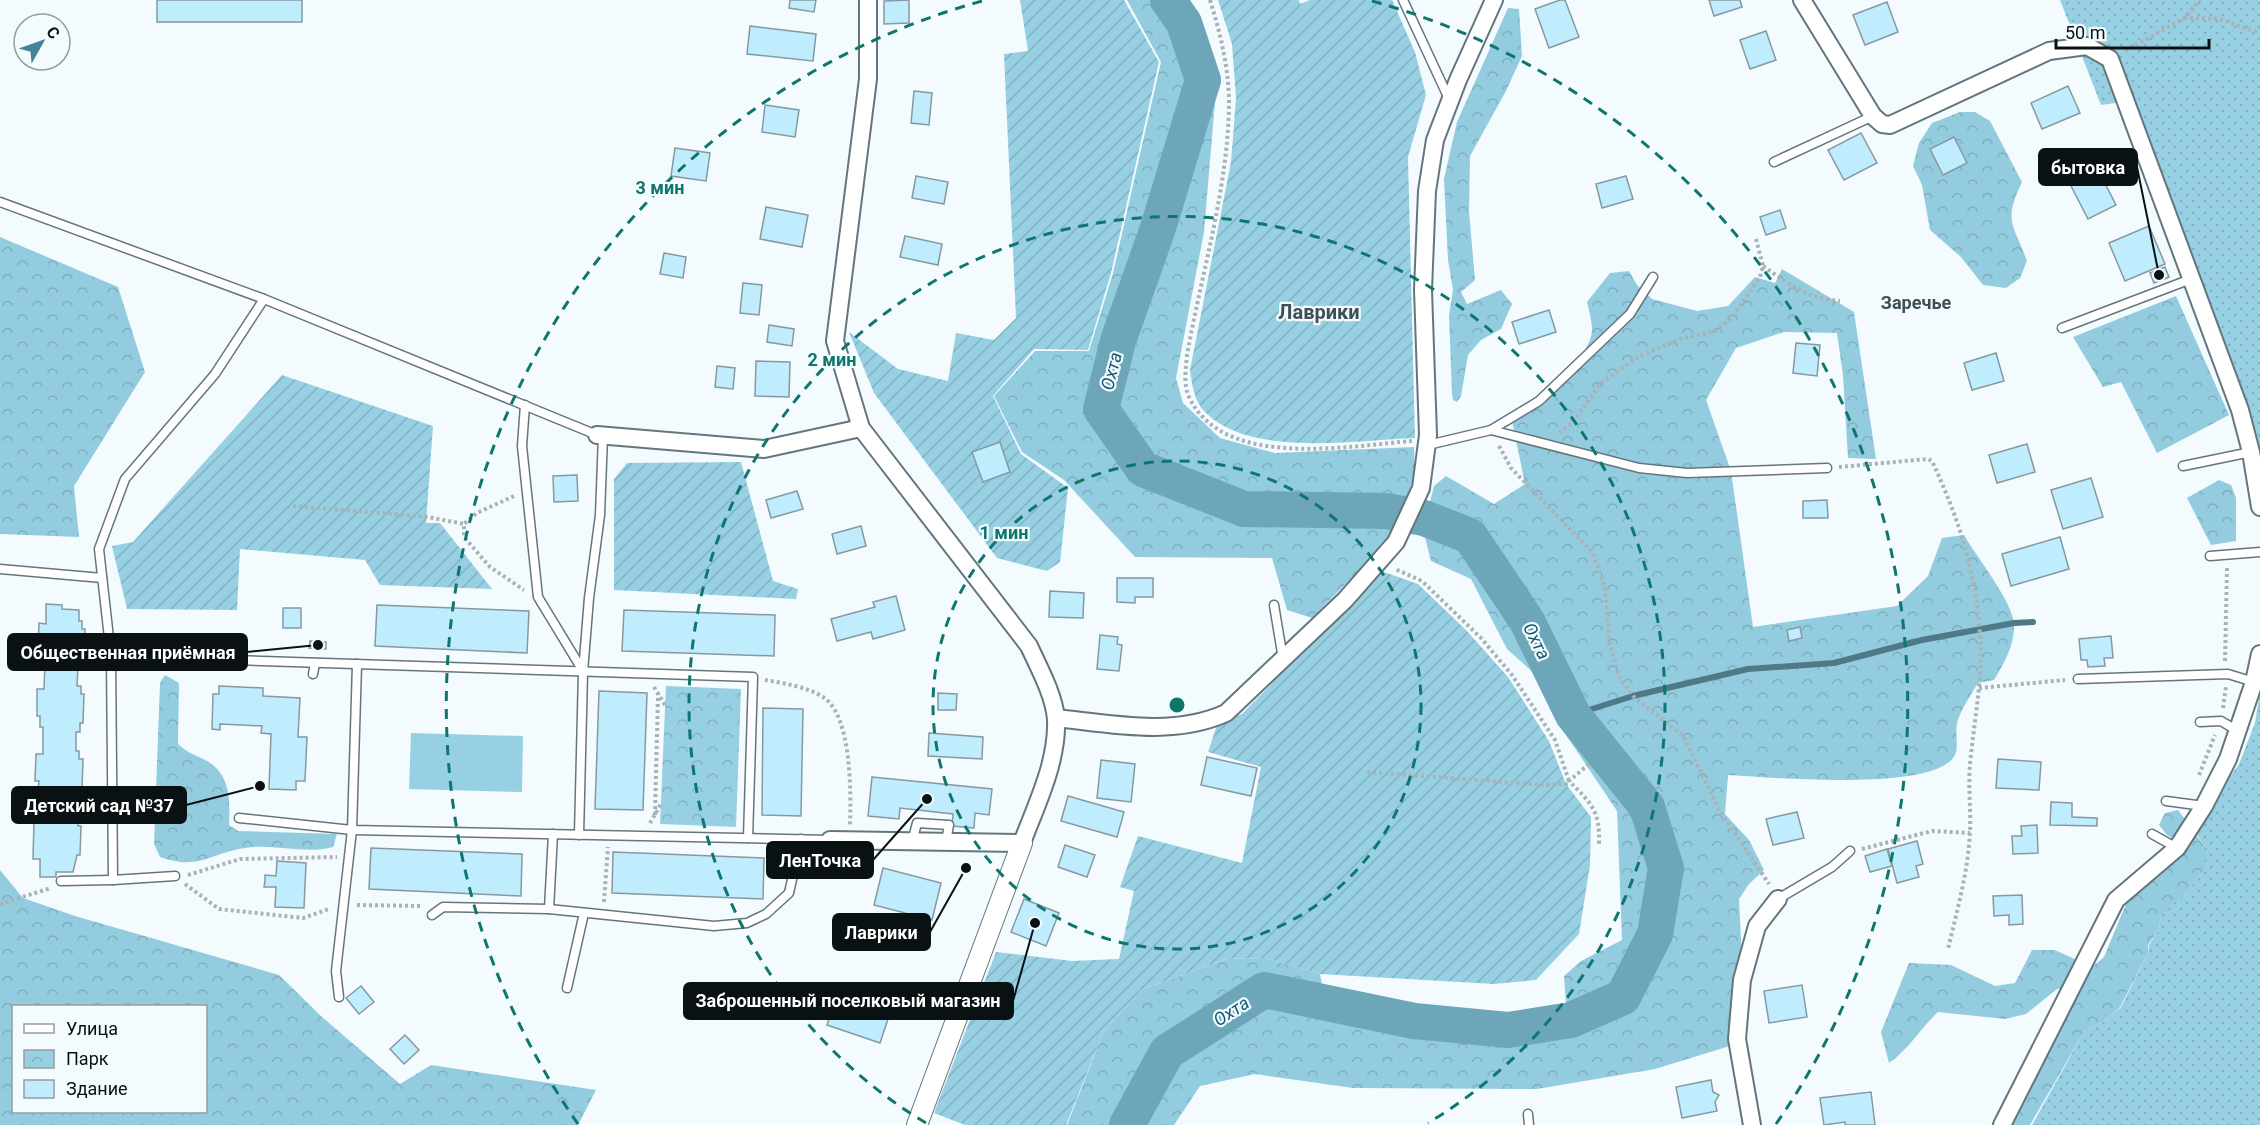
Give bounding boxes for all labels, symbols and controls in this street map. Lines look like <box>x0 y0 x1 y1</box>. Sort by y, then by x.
north arrow <box>12 12 72 72</box>
scale bar <box>2056 12 2209 50</box>
text: 50 m <box>2065 22 2105 43</box>
text: С <box>42 23 64 43</box>
callout: бытовка <box>2039 149 2137 185</box>
text: бытовка <box>2051 157 2125 178</box>
text: 3 мин <box>636 177 684 198</box>
district label: Заречье <box>1881 292 1951 313</box>
district label: Лаврики <box>1278 300 1360 324</box>
text: 2 мин <box>808 349 856 370</box>
water label: Охта <box>1096 350 1126 392</box>
text: 1 мин <box>980 522 1028 543</box>
water label: Охта <box>1519 619 1555 663</box>
callout: Общественная приёмная <box>8 634 247 670</box>
text: Общественная приёмная <box>20 642 236 663</box>
centre of rings <box>1167 695 1187 715</box>
callout: Детский сад №37 <box>12 787 186 823</box>
text: Детский сад №37 <box>24 795 174 816</box>
callout: ЛенТочка <box>767 842 873 878</box>
text: ЛенТочка <box>779 850 861 871</box>
callout: Лаврики <box>833 914 930 950</box>
text: Лаврики <box>844 922 918 943</box>
callout: Заброшенный поселковый магазин <box>684 983 1013 1019</box>
text: Заброшенный поселковый магазин <box>695 990 1001 1011</box>
water label: Охта <box>1209 992 1253 1030</box>
legend <box>12 1005 207 1113</box>
text: Улица <box>66 1018 118 1039</box>
text: Парк <box>66 1048 109 1069</box>
text: Здание <box>66 1078 128 1099</box>

